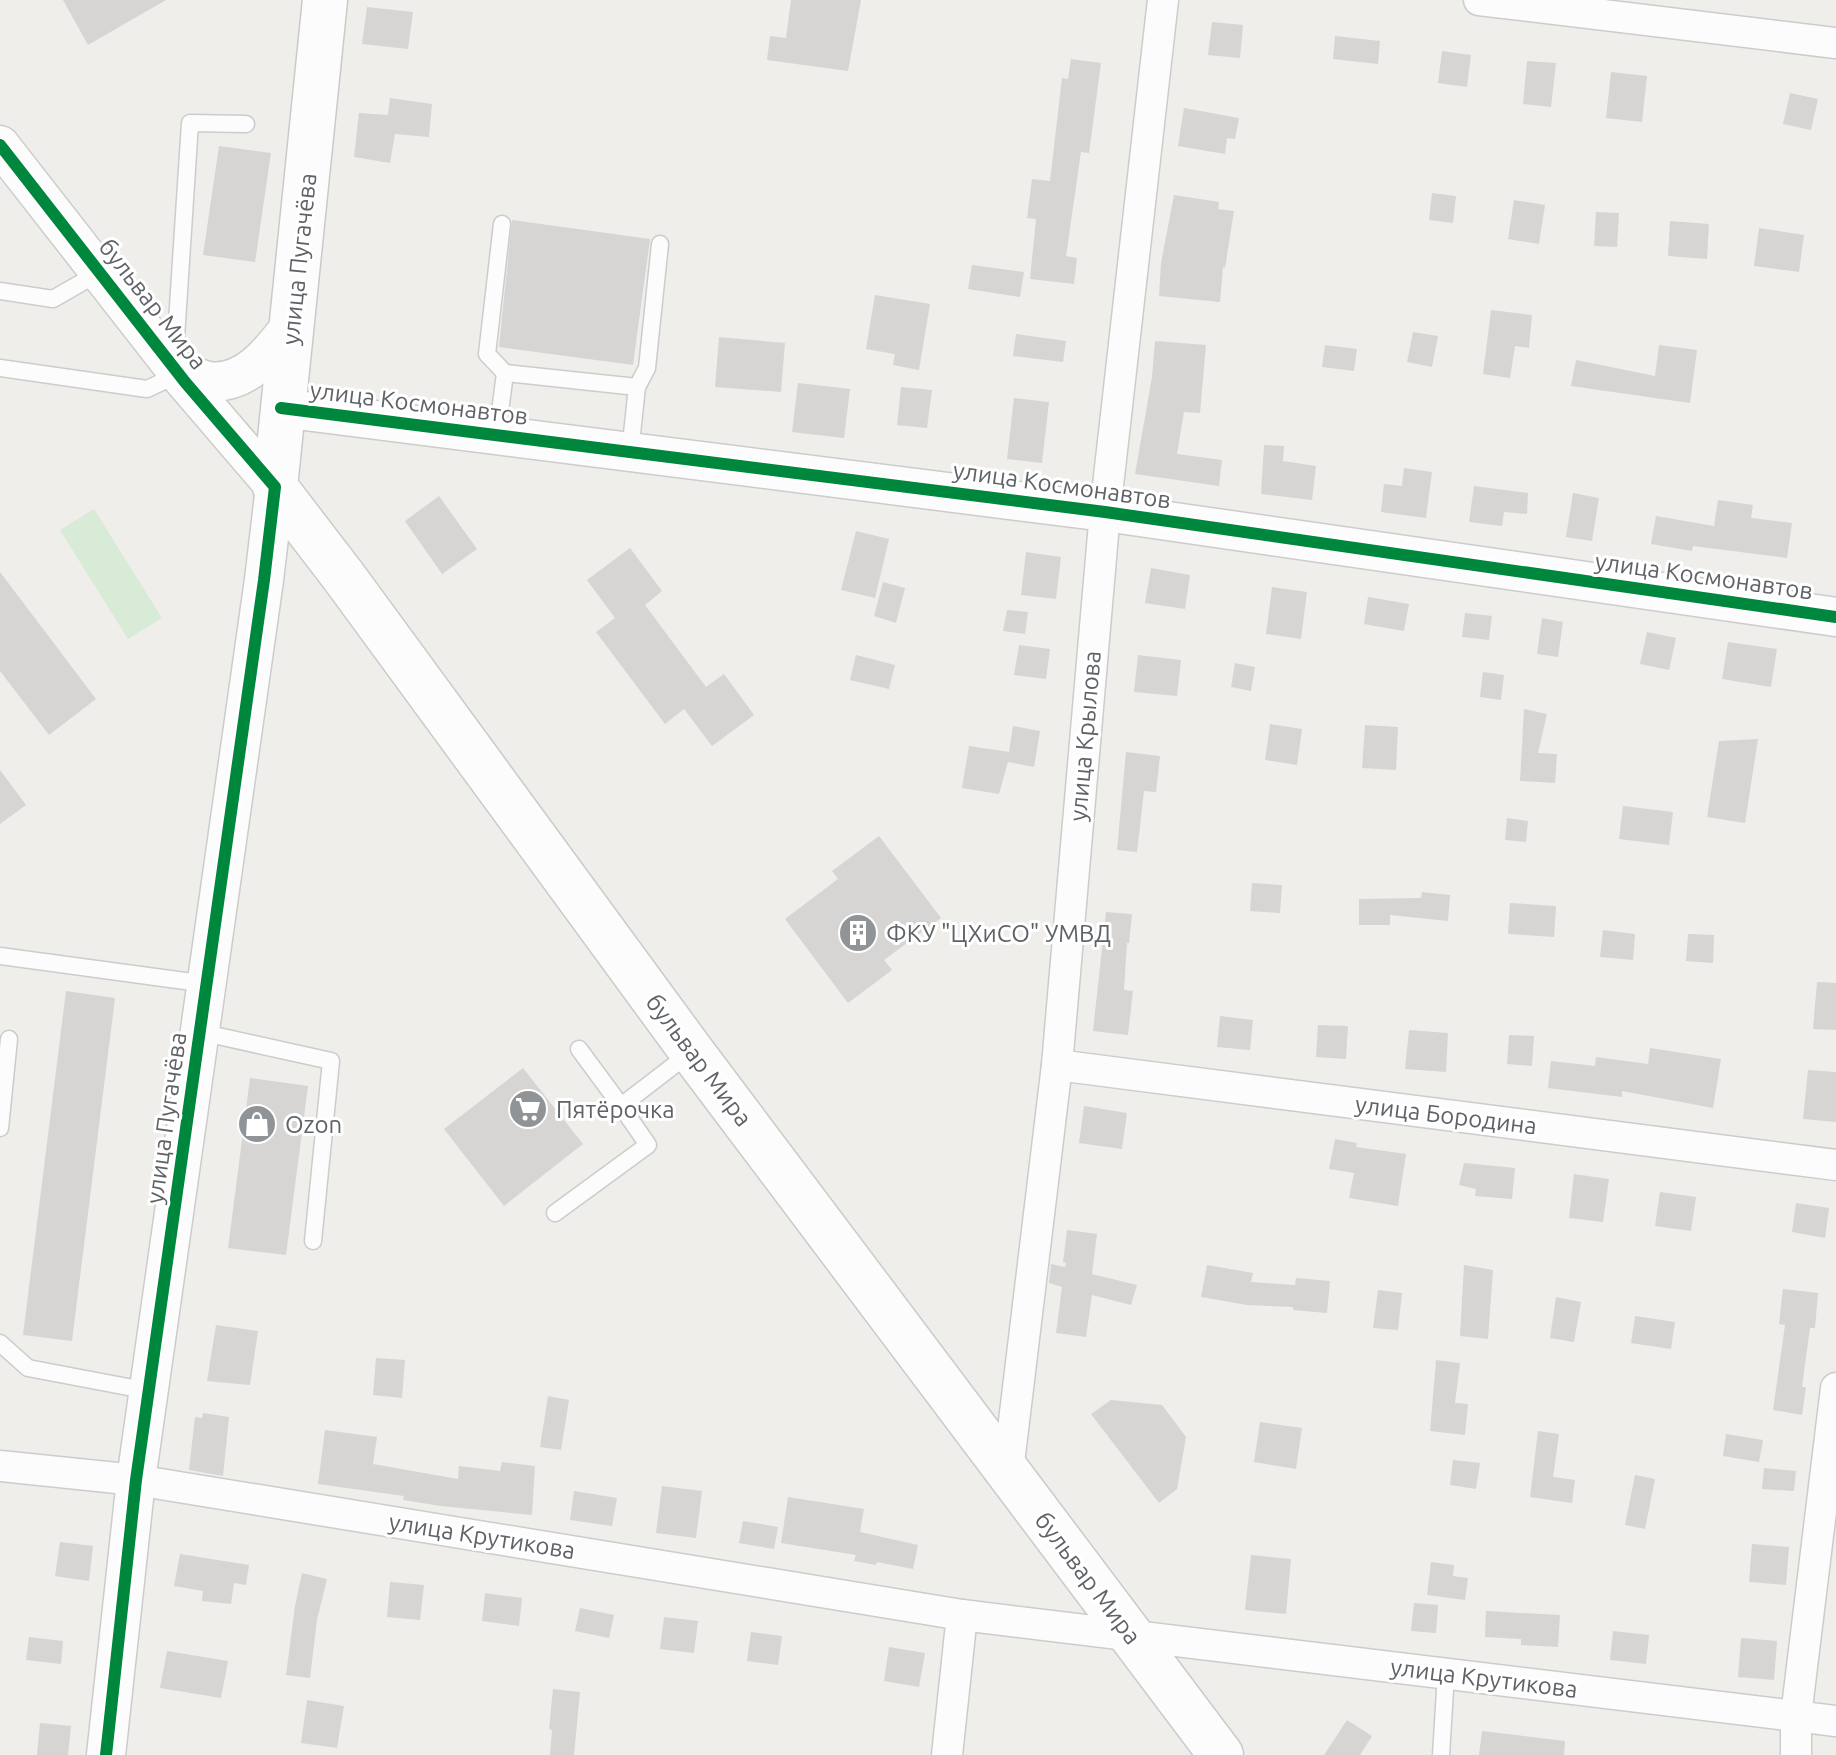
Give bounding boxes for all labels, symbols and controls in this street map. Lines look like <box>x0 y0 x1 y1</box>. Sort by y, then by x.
street label: улица Пугачёва <box>277 172 321 346</box>
street label: бульвар Мира <box>94 233 212 375</box>
street label: улица Космонавтов <box>308 376 530 430</box>
street label: улица Космонавтов <box>951 456 1173 514</box>
street label: улица Космонавтов <box>1593 547 1815 605</box>
street label: улица Крылова <box>1064 649 1106 823</box>
building icon: ФКУ "ЦХиСО" УМВД <box>837 912 879 954</box>
place label: ФКУ "ЦХиСО" УМВД <box>886 920 1111 947</box>
street label: бульвар Мира <box>641 989 757 1131</box>
street label: улица Пугачёва <box>141 1031 191 1205</box>
supermarket icon: Пятёрочка <box>507 1088 549 1130</box>
street label: улица Бородина <box>1354 1090 1538 1140</box>
place label: Пятёрочка <box>556 1096 675 1123</box>
shop icon: Ozon <box>236 1103 278 1145</box>
place label: Ozon <box>285 1111 342 1138</box>
street label: бульвар Мира <box>1030 1507 1146 1649</box>
street label: улица Крутикова <box>387 1508 577 1564</box>
street label: улица Крутикова <box>1389 1653 1579 1703</box>

